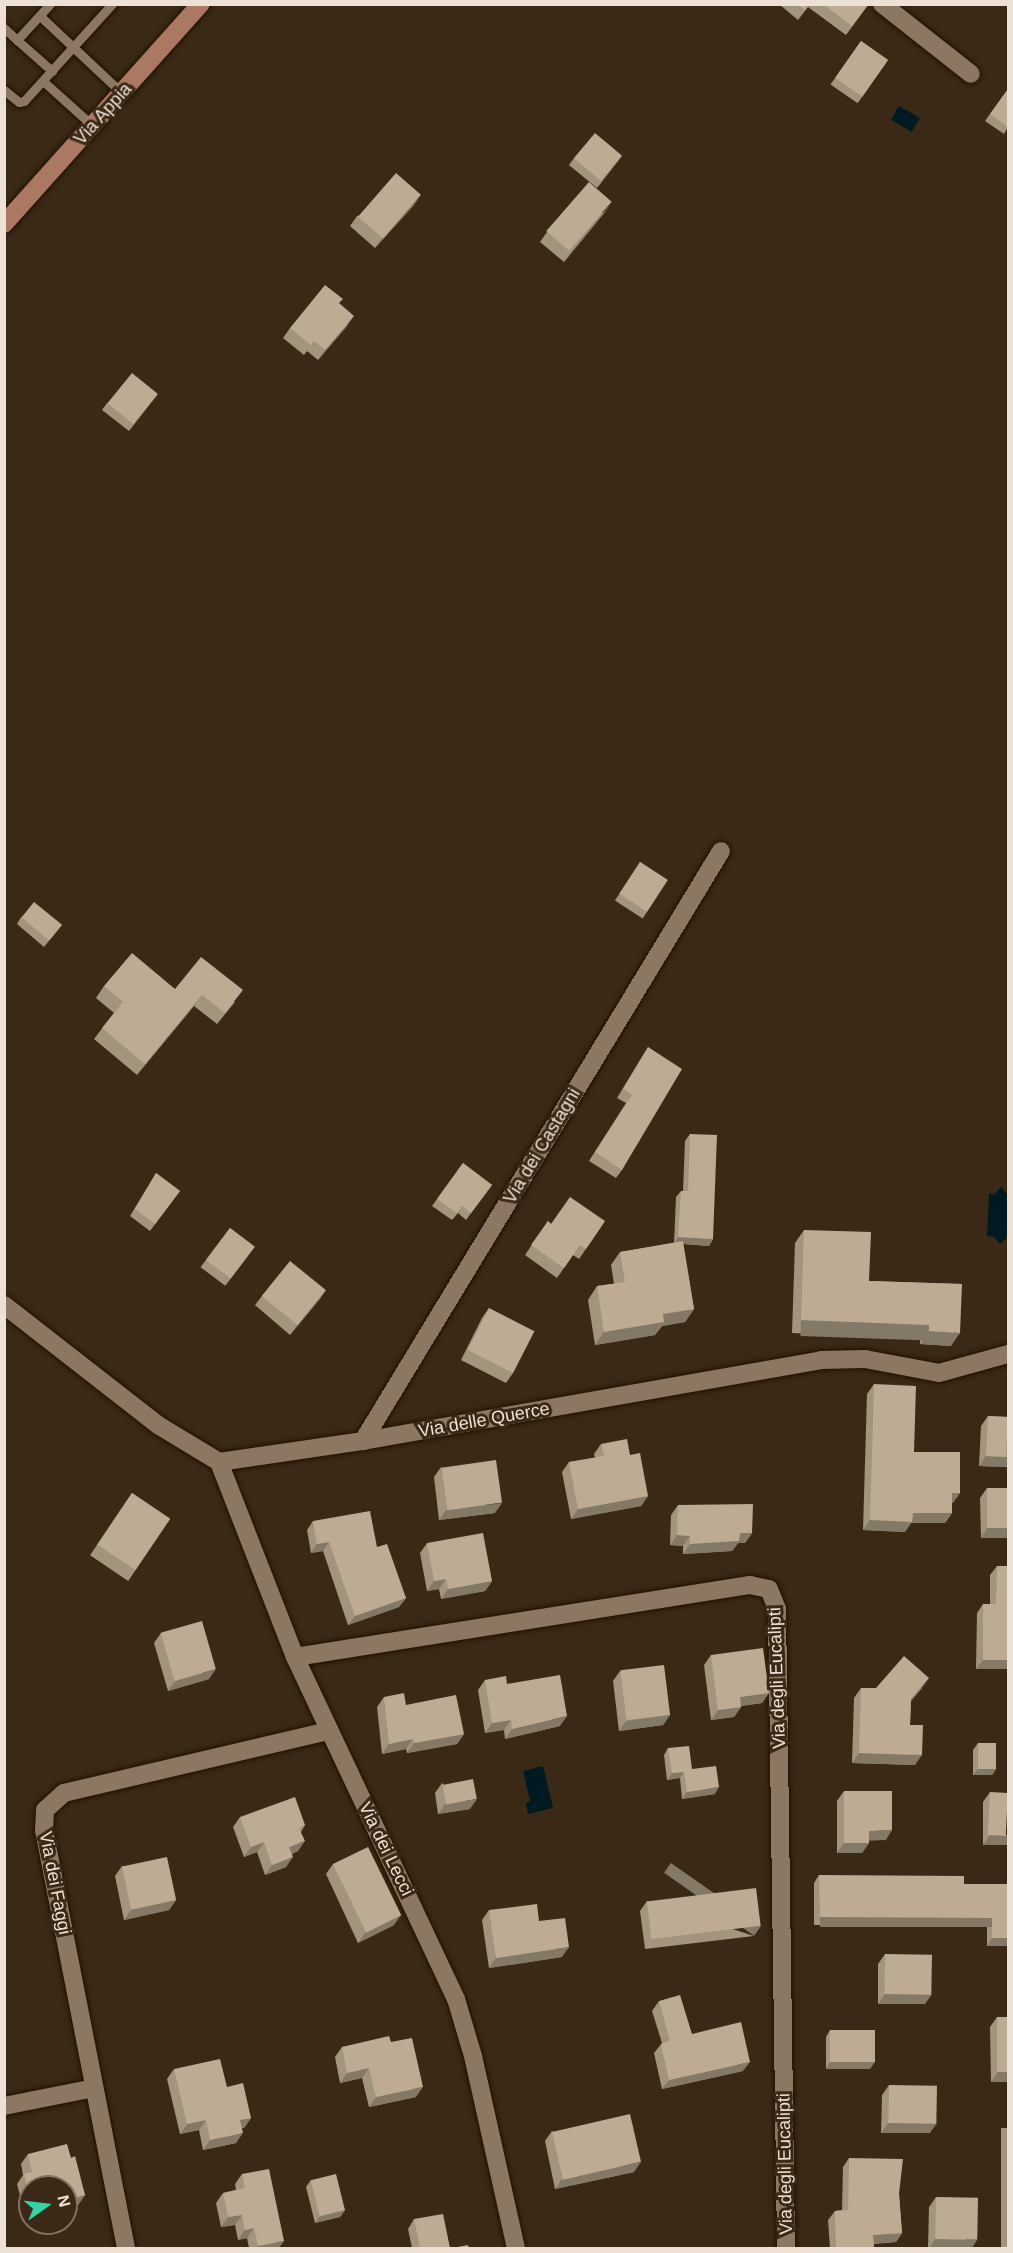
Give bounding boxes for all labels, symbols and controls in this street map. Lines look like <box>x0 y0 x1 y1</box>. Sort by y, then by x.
street label: Via Appia <box>69 78 137 150</box>
street label: Via dei Castagni <box>499 1084 585 1208</box>
street label: Via delle Querce <box>417 1398 551 1442</box>
street label: Via degli Eucalipti <box>764 1607 790 1749</box>
street label: Via dei Lecci <box>354 1799 418 1899</box>
street label: Via dei Faggi <box>34 1830 76 1936</box>
street label: Via degli Eucalipti <box>773 2093 797 2235</box>
north arrow <box>18 2175 78 2235</box>
text: N <box>54 2193 74 2209</box>

